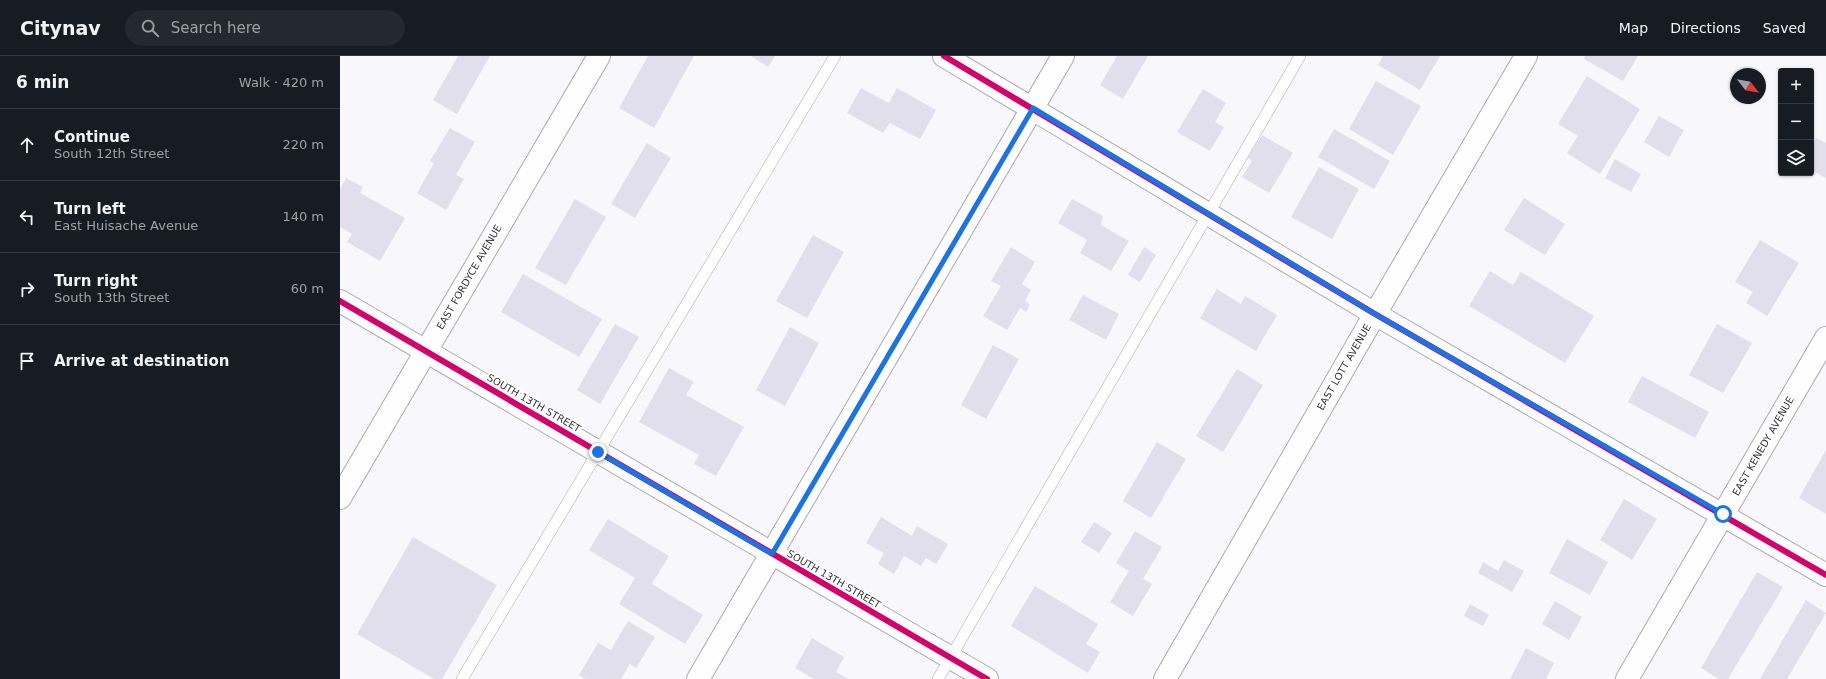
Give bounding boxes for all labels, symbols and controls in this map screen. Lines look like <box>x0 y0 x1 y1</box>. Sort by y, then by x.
search box <box>125 10 405 46</box>
text: Citynav <box>20 17 101 39</box>
icon: search <box>139 17 161 39</box>
text: Search here <box>171 19 261 37</box>
text: Map <box>1619 20 1648 36</box>
text: Directions <box>1670 20 1741 36</box>
text: Saved <box>1763 20 1806 36</box>
north arrow <box>1730 68 1766 104</box>
map controls <box>1778 68 1814 176</box>
button: + <box>1778 68 1814 104</box>
text: 6 min <box>16 72 69 92</box>
text: Walk · 420 m <box>239 75 324 90</box>
button: − <box>1778 104 1814 140</box>
text: Continue <box>54 128 130 146</box>
icon: ahead <box>16 134 38 156</box>
text: 220 m <box>282 137 324 152</box>
button: layers <box>1778 140 1814 176</box>
text: South 12th Street <box>54 146 169 161</box>
text: Turn left <box>54 200 126 218</box>
icon: left <box>16 206 38 228</box>
text: 140 m <box>282 209 324 224</box>
text: East Huisache Avenue <box>54 218 198 233</box>
street label: EAST FORDYCE AVENUE <box>434 223 504 331</box>
text: Turn right <box>54 272 138 290</box>
icon: right <box>16 278 38 300</box>
text: 60 m <box>291 281 324 296</box>
text: South 13th Street <box>54 290 169 305</box>
street label: EAST LOTT AVENUE <box>1315 322 1373 412</box>
icon: arrive <box>16 350 38 372</box>
text: Arrive at destination <box>54 352 229 370</box>
street label: SOUTH 13TH STREET <box>485 372 583 435</box>
street label: EAST KENEDY AVENUE <box>1730 395 1796 497</box>
route end <box>589 443 607 461</box>
route start <box>1714 505 1732 523</box>
street label: SOUTH 13TH STREET <box>785 548 883 611</box>

